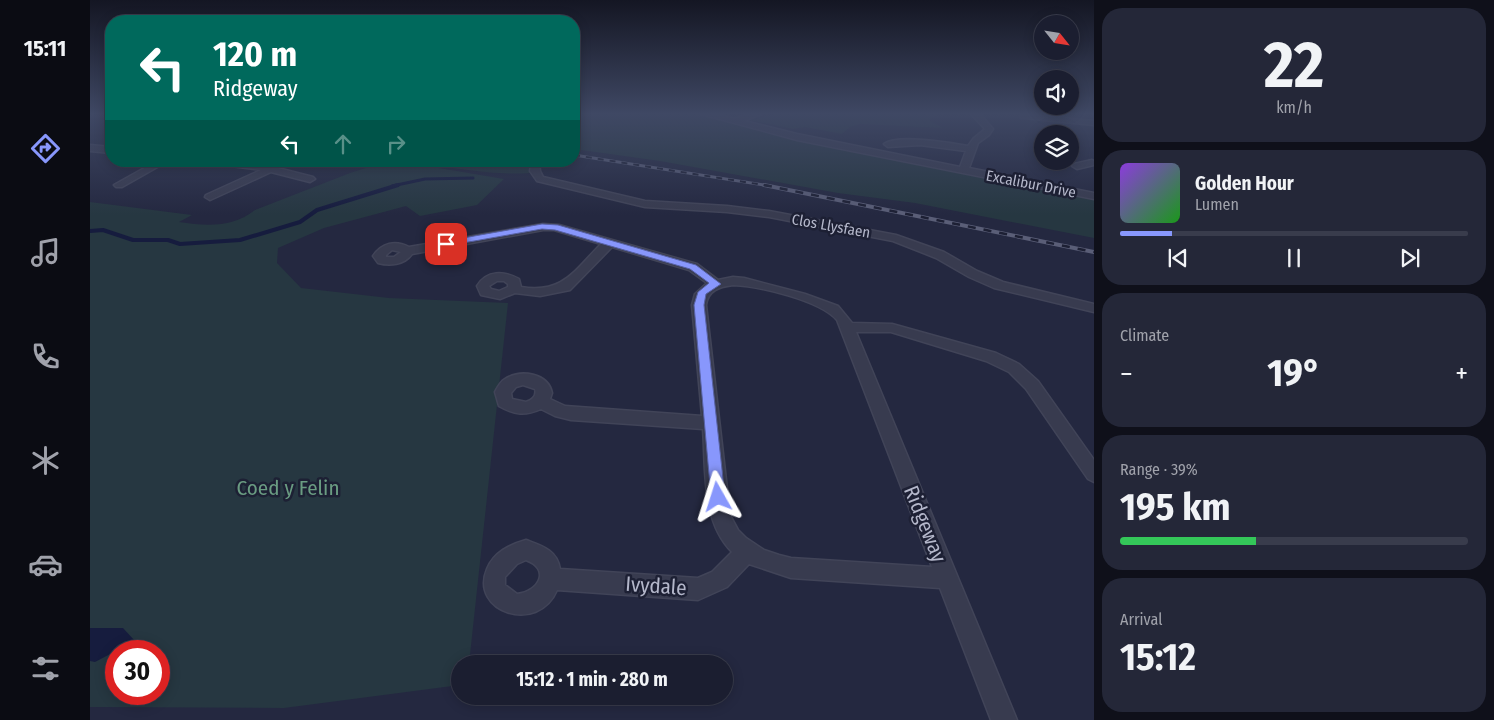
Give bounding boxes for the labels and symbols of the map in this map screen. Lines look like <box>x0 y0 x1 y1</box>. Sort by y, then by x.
north arrow <box>1034 15 1079 60</box>
street label: Excalibur Drive <box>985 166 1077 202</box>
street label: Clos Llysfaen <box>790 210 872 242</box>
pin <box>425 223 467 265</box>
position arrow <box>691 470 743 522</box>
park label: Coed y Felin <box>237 475 339 501</box>
street label: Ridgeway <box>898 482 952 567</box>
street label: Ivydale <box>625 571 687 601</box>
speed limit sign: 30 <box>105 640 170 705</box>

